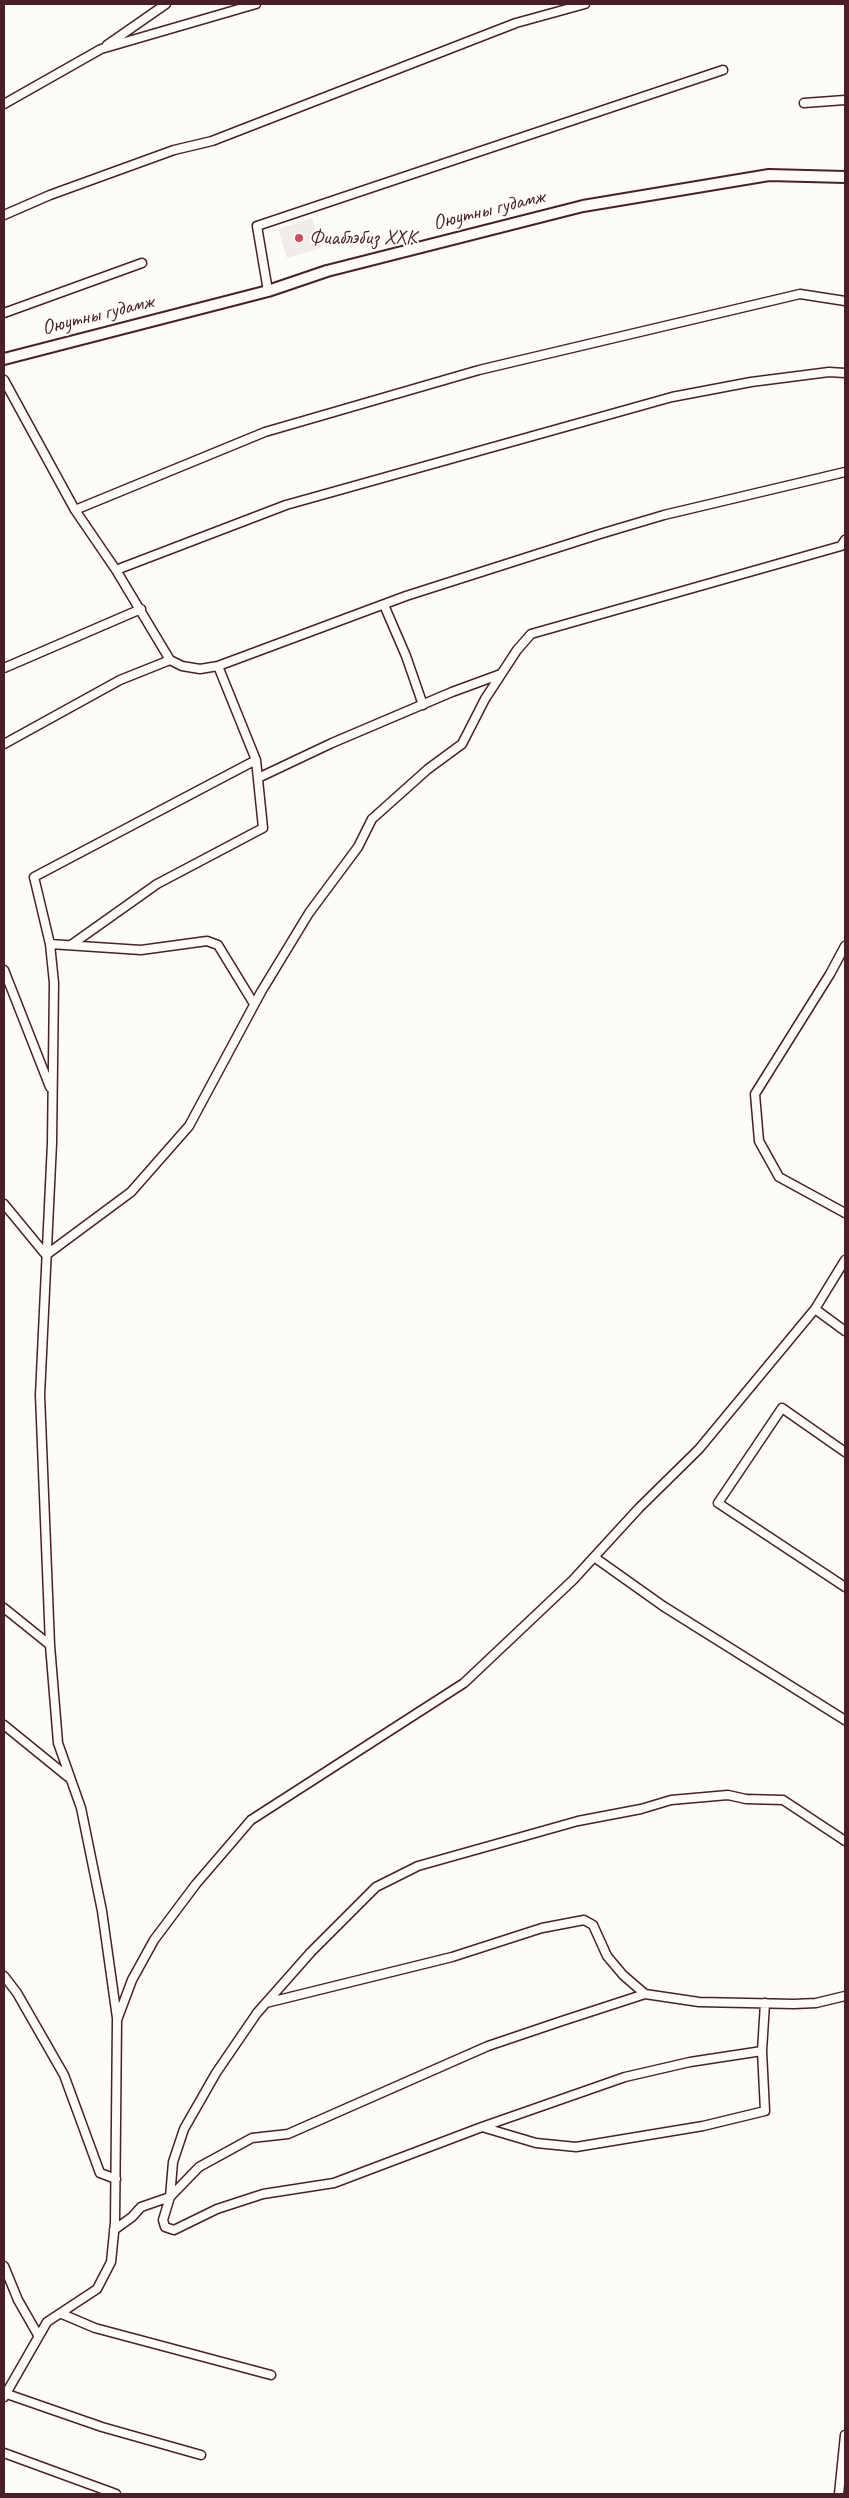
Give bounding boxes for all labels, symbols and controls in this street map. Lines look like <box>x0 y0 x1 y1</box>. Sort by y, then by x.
street label: Оюутны гудамж <box>430 184 548 236</box>
place label: Фиаблэбиз ХХК <box>309 225 416 251</box>
marker: Фиаблэбиз ХХК <box>293 232 305 244</box>
street label: Оюутны гудамж <box>39 289 157 341</box>

